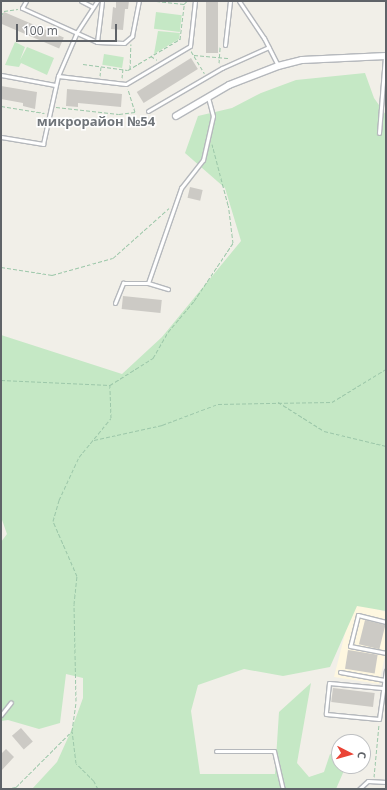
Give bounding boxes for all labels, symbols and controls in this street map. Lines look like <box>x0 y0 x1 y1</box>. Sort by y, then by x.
scale bar <box>18 16 119 42</box>
text: 100 m <box>23 22 58 39</box>
district label: микрорайон №54 <box>37 113 155 129</box>
north arrow <box>331 734 371 774</box>
text: С <box>355 751 370 759</box>

